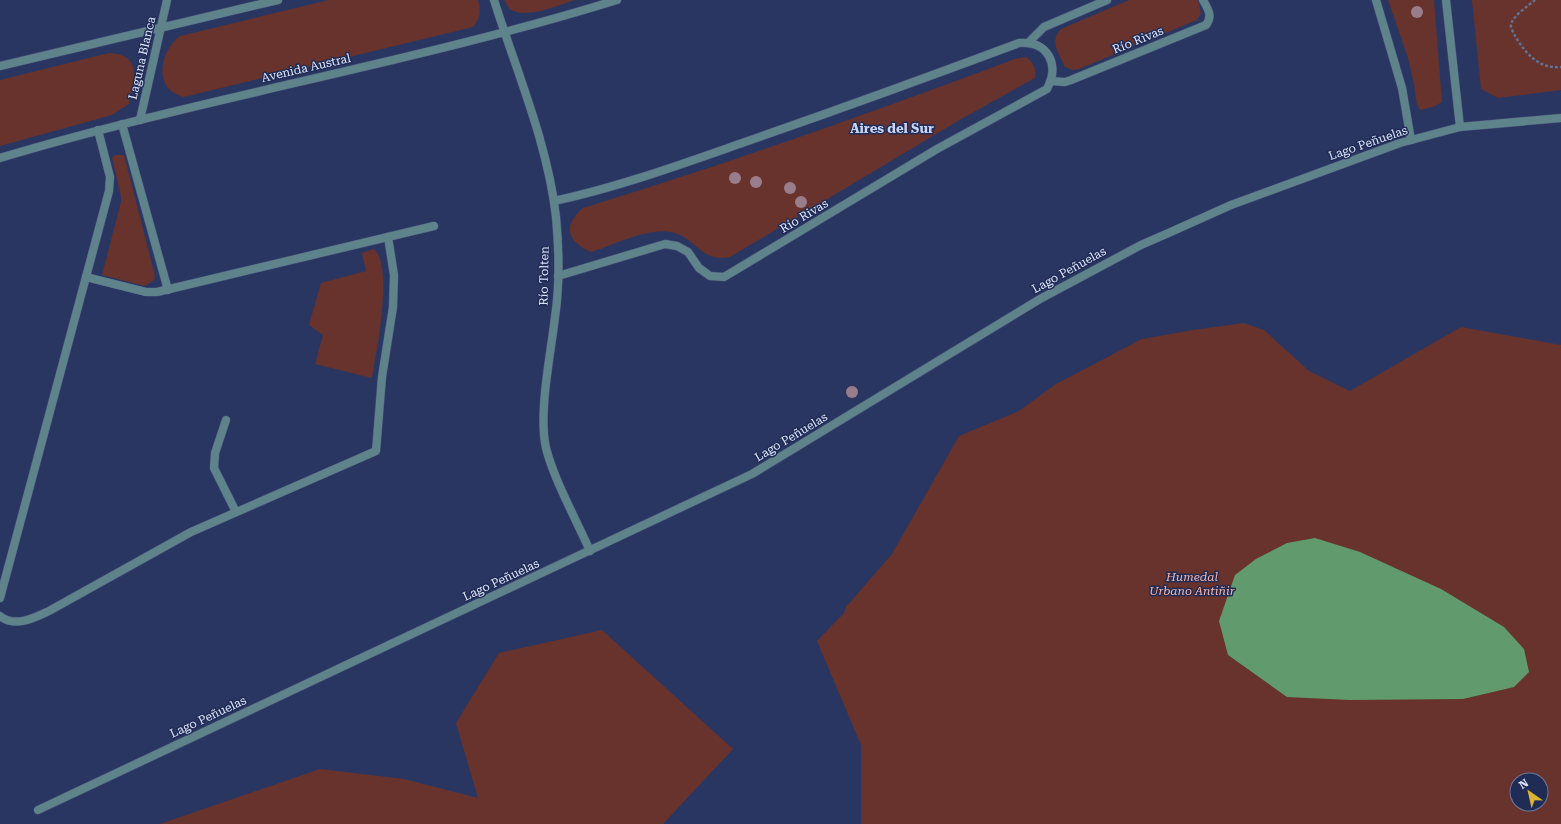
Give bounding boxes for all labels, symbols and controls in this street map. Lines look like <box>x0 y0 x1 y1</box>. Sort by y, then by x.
street label: Laguna Blanca <box>126 15 158 101</box>
street label: Río Rivas <box>1111 23 1166 57</box>
street label: Avenida Austral <box>260 51 352 85</box>
district label: Aires del Sur <box>850 121 934 136</box>
street label: Lago Peñuelas <box>1327 123 1410 163</box>
street label: Río Rivas <box>777 196 831 236</box>
street label: Lago Peñuelas <box>1030 244 1109 296</box>
street label: Río Tolten <box>536 246 552 306</box>
street label: Lago Peñuelas <box>752 410 830 464</box>
street label: Lago Peñuelas <box>461 556 542 604</box>
park label: Humedal Urbano Antiñir <box>1149 570 1235 598</box>
street label: Lago Peñuelas <box>168 693 249 741</box>
north arrow <box>1509 772 1549 812</box>
text: N <box>1517 776 1531 792</box>

